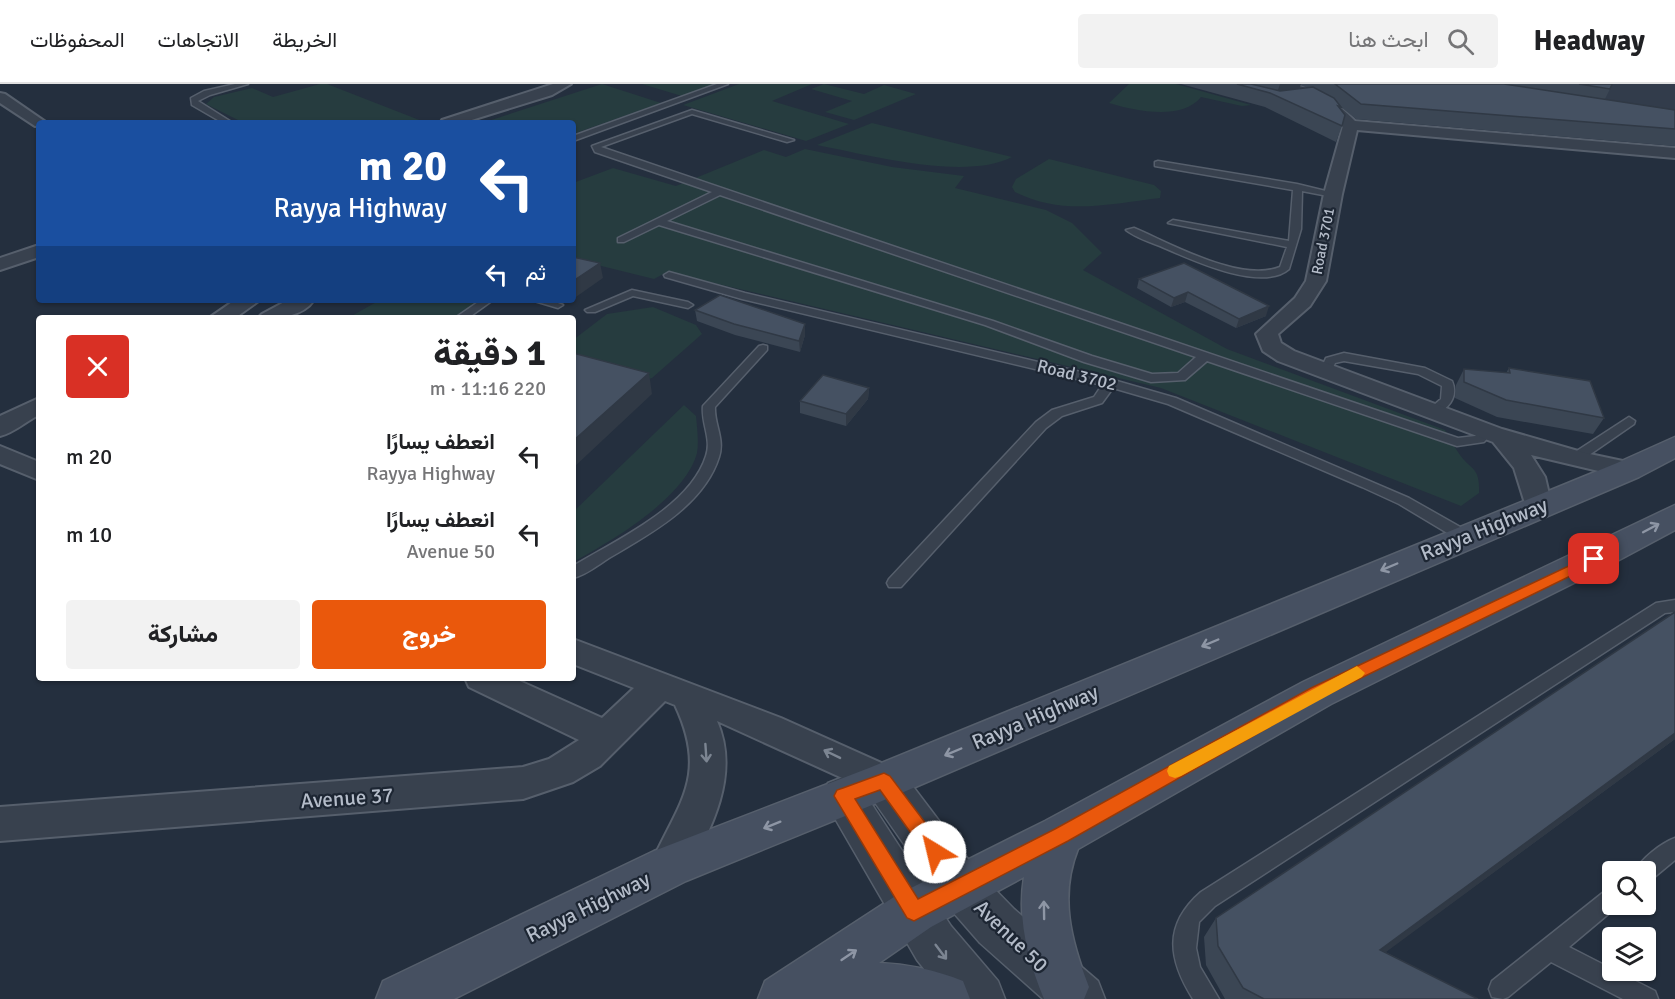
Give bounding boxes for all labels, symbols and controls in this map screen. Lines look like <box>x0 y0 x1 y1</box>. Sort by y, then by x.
search box <box>1078 14 1498 68</box>
text: Headway <box>1534 24 1645 58</box>
icon: search <box>1444 25 1477 58</box>
text: ابحث هنا <box>1348 26 1429 53</box>
text: المحفوظات <box>30 27 125 53</box>
text: الاتجاهات <box>158 27 239 53</box>
text: الخريطة <box>272 27 337 53</box>
text: 20 m <box>358 141 447 192</box>
icon: left <box>468 144 546 222</box>
text: Rayya Highway <box>274 192 447 225</box>
street label: Road 3701 <box>1308 206 1338 276</box>
icon: left <box>480 258 513 291</box>
text: ثم <box>525 259 546 286</box>
text: 1 دقيقة <box>433 331 546 376</box>
button: close <box>66 335 129 398</box>
street label: Road 3702 <box>1035 354 1119 396</box>
text: 220 m · 11:16 <box>430 376 546 401</box>
text: انعطف يسارًا <box>386 428 495 455</box>
icon: left <box>513 440 546 473</box>
text: 20 m <box>66 443 112 470</box>
text: Rayya Highway <box>367 461 495 486</box>
street label: Rayya Highway <box>1417 492 1552 566</box>
text: انعطف يسارًا <box>386 506 495 533</box>
icon: left <box>513 518 546 551</box>
text: 10 m <box>66 521 112 548</box>
one-way arrow <box>1642 522 1660 534</box>
pin <box>1568 533 1619 584</box>
text: Avenue 50 <box>406 539 495 564</box>
icon: arrive <box>1577 542 1610 575</box>
one-way arrow <box>1381 562 1399 574</box>
button: مشاركة <box>66 600 300 669</box>
button: خروج <box>312 600 546 669</box>
one-way arrow <box>1201 638 1219 649</box>
street label: Rayya Highway <box>968 679 1102 755</box>
one-way arrow <box>701 742 712 762</box>
one-way arrow <box>944 747 962 758</box>
one-way arrow <box>823 748 841 759</box>
street label: Avenue 37 <box>300 782 394 814</box>
one-way arrow <box>763 820 781 831</box>
position arrow <box>903 820 967 884</box>
map controls <box>1602 861 1656 981</box>
button: search <box>1602 861 1656 915</box>
street label: Rayya Highway <box>522 866 654 948</box>
street label: Avenue 50 <box>969 894 1053 978</box>
one-way arrow <box>1038 901 1049 921</box>
button: layers <box>1602 927 1656 981</box>
one-way arrow <box>934 944 947 960</box>
one-way arrow <box>841 949 857 961</box>

